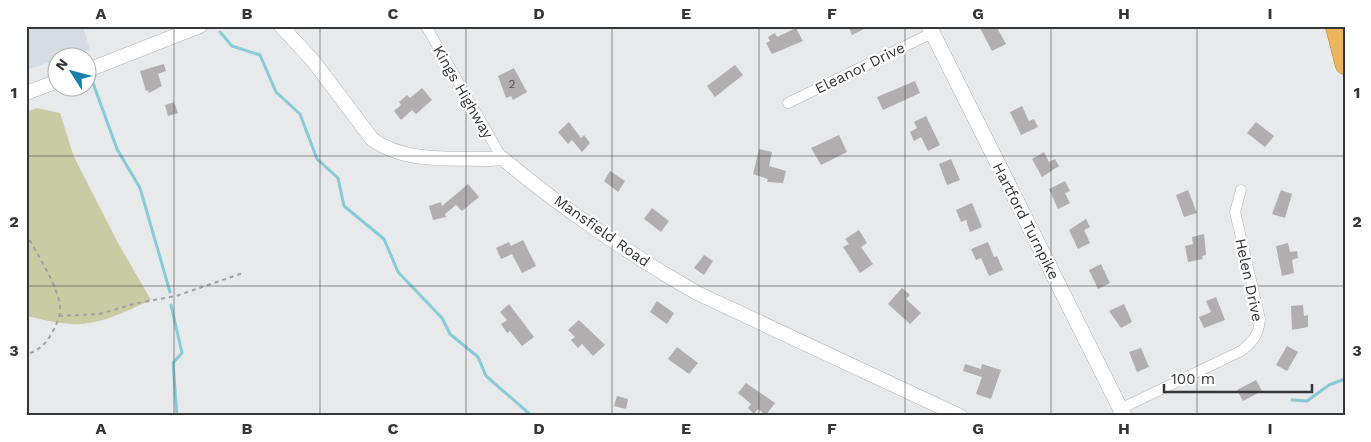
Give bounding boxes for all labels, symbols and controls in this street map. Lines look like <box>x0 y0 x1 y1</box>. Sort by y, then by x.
text: A <box>96 4 107 23</box>
text: B <box>242 4 253 23</box>
text: C <box>388 4 399 23</box>
text: D <box>533 4 545 23</box>
text: E <box>681 4 691 23</box>
text: F <box>827 4 837 23</box>
text: G <box>972 4 984 23</box>
text: H <box>1118 4 1130 23</box>
text: I <box>1267 4 1273 23</box>
street label: Eleanor Drive <box>812 38 908 98</box>
street label: Kings Highway <box>429 42 497 142</box>
north arrow <box>48 48 98 98</box>
text: N <box>52 55 71 73</box>
house number: 2 <box>509 77 516 91</box>
text: 1 <box>11 83 17 102</box>
text: 1 <box>1354 83 1360 102</box>
street label: Hartford Turnpike <box>989 160 1063 282</box>
street label: Mansfield Road <box>551 191 653 271</box>
text: 2 <box>9 212 19 231</box>
text: 2 <box>1352 212 1362 231</box>
street label: Helen Drive <box>1231 237 1267 323</box>
text: 3 <box>9 341 19 360</box>
text: 3 <box>1352 341 1362 360</box>
scale bar <box>1164 362 1311 394</box>
text: 100 m <box>1171 370 1215 388</box>
text: A <box>96 419 107 438</box>
text: B <box>242 419 253 438</box>
text: C <box>388 419 399 438</box>
text: D <box>533 419 545 438</box>
text: E <box>681 419 691 438</box>
text: F <box>827 419 837 438</box>
text: G <box>972 419 984 438</box>
text: H <box>1118 419 1130 438</box>
text: I <box>1267 419 1273 438</box>

